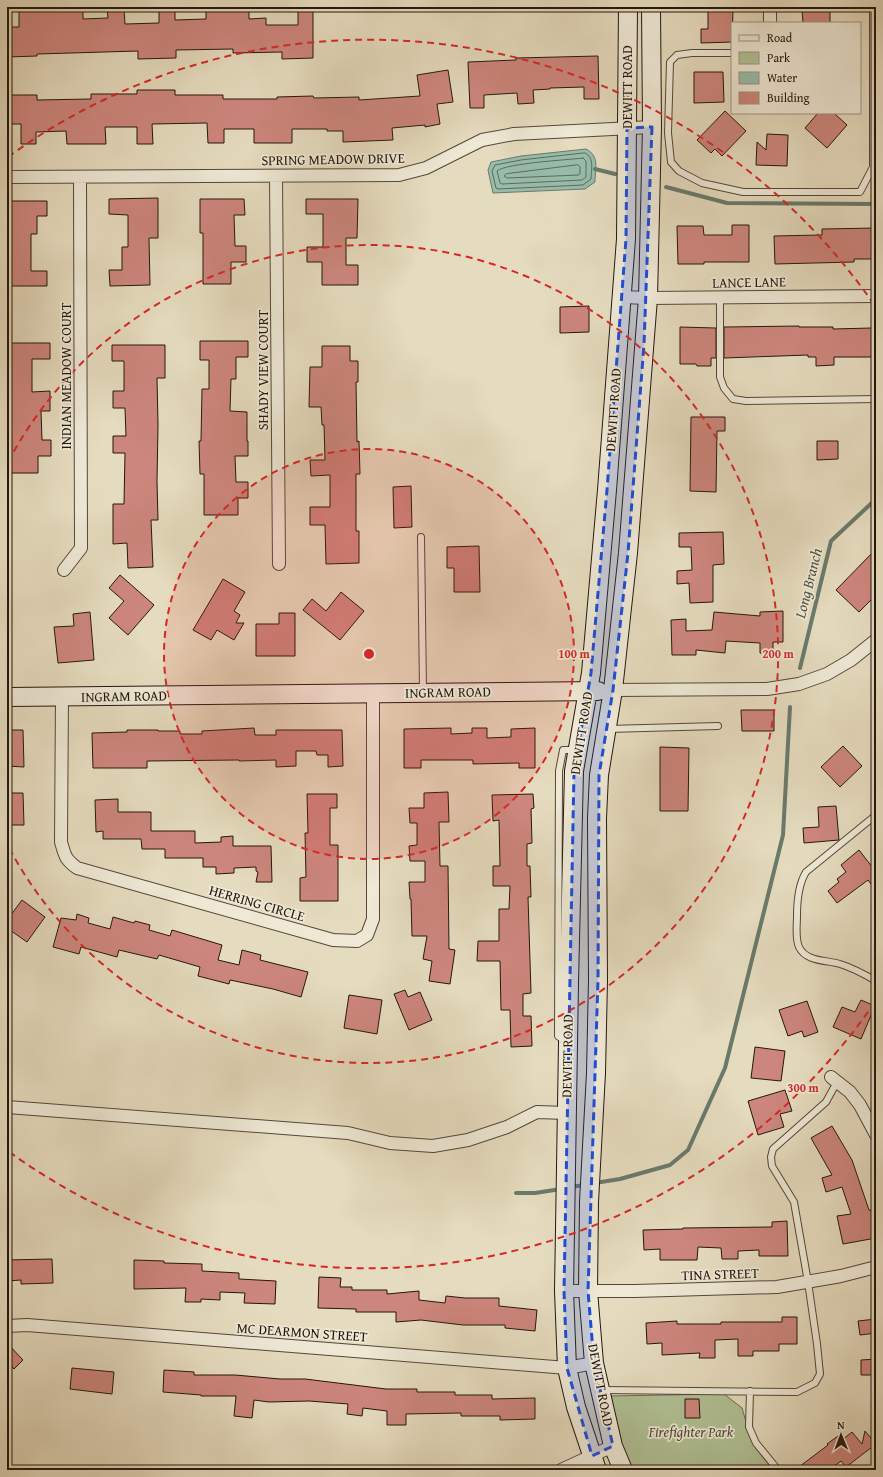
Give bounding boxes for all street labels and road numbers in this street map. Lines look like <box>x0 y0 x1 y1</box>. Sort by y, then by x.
street label: DEWITT ROAD <box>617 45 637 129</box>
street label: SPRING MEADOW DRIVE <box>261 148 405 170</box>
street label: LANCE LANE <box>712 271 786 293</box>
street label: INDIAN MEADOW COURT <box>56 302 76 450</box>
street label: SHADY VIEW COURT <box>253 309 273 430</box>
street label: DEWITT ROAD <box>600 368 626 452</box>
street label: INGRAM ROAD <box>405 681 491 703</box>
street label: INGRAM ROAD <box>81 685 167 707</box>
street label: DEWITT ROAD <box>565 690 597 776</box>
street label: HERRING CIRCLE <box>207 880 307 926</box>
street label: DEWITT ROAD <box>556 1014 578 1098</box>
street label: TINA STREET <box>681 1263 759 1285</box>
street label: MC DEARMON STREET <box>236 1317 368 1347</box>
street label: DEWITT ROAD <box>583 1342 619 1428</box>

